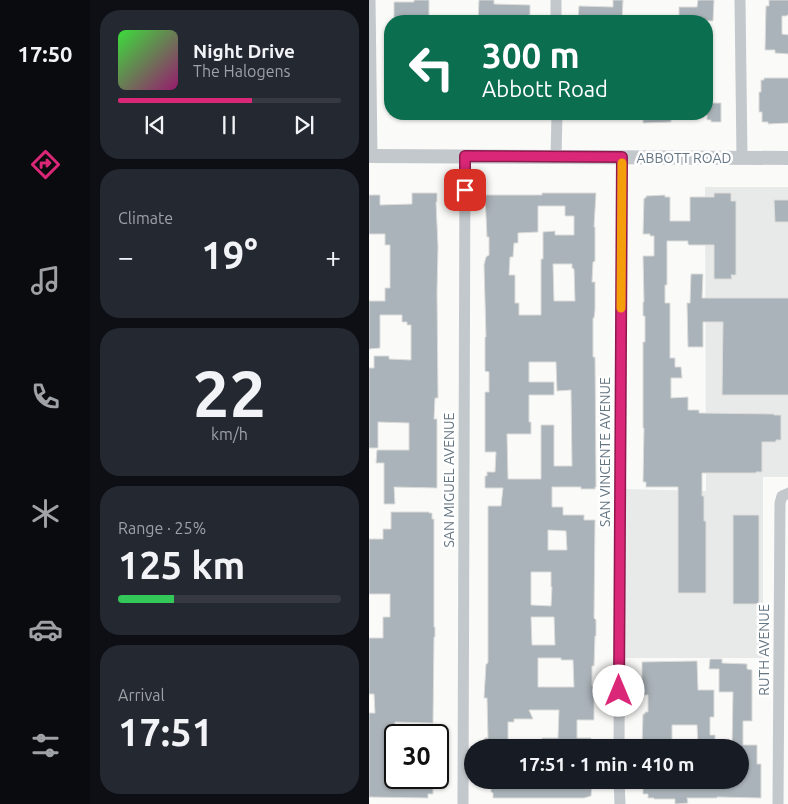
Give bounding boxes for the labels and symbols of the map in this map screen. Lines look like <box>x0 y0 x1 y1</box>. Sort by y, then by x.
street label: ABBOTT ROAD <box>636 150 732 166</box>
pin <box>444 169 486 211</box>
street label: SAN VINCENTE AVENUE <box>597 377 613 527</box>
street label: SAN MIGUEL AVENUE <box>441 412 457 547</box>
street label: RUTH AVENUE <box>756 604 772 696</box>
position arrow <box>592 664 644 716</box>
speed limit sign: 30 <box>384 724 449 789</box>

